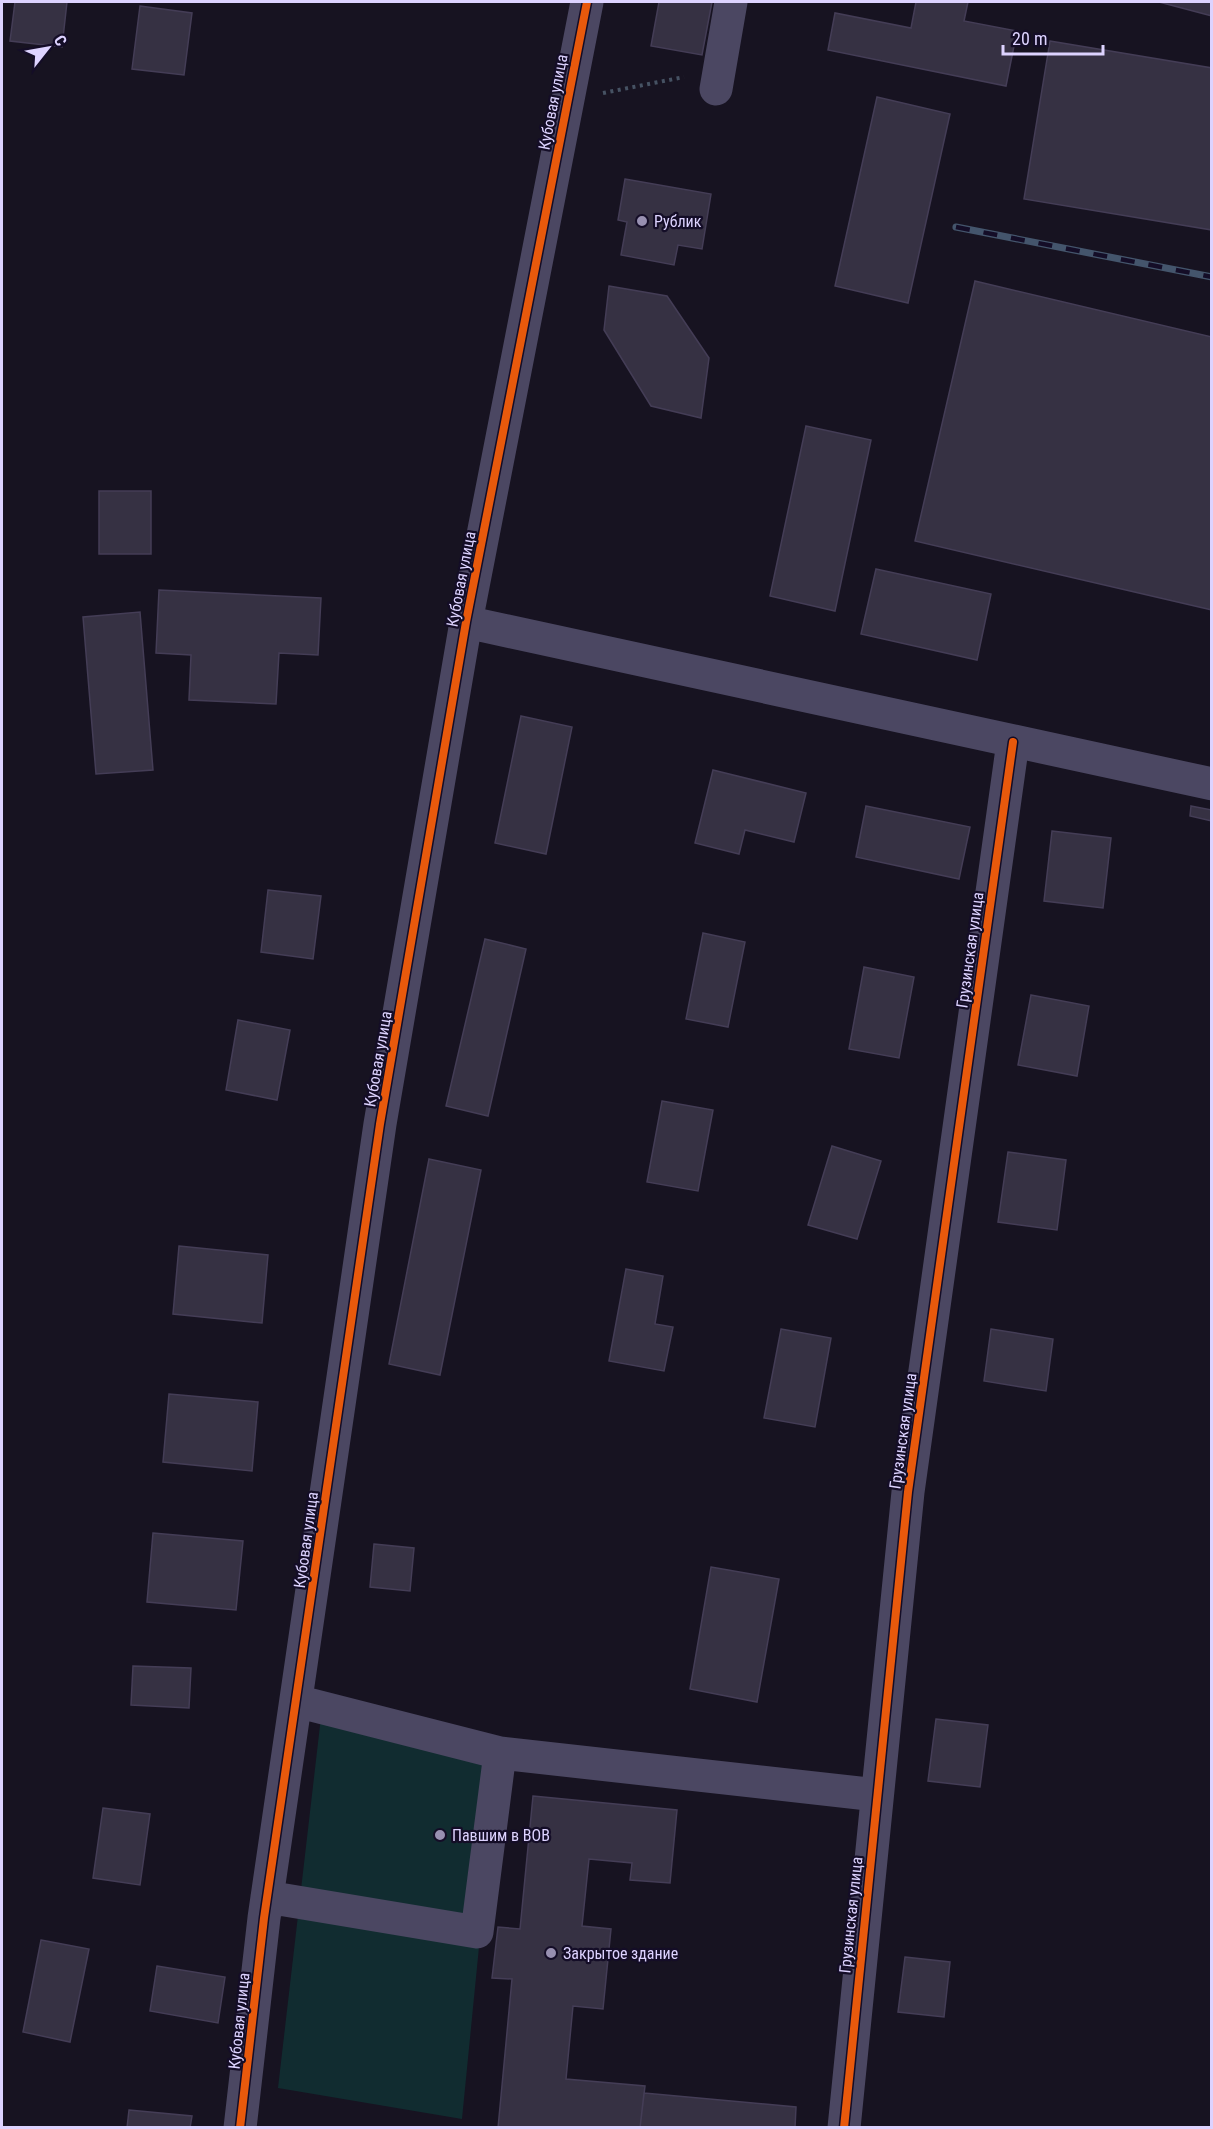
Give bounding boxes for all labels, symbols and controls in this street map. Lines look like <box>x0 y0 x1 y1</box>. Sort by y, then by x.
north arrow <box>18 18 78 78</box>
scale bar <box>1003 18 1104 56</box>
text: 20 m <box>1012 28 1047 49</box>
text: С <box>50 32 71 49</box>
street label: Кубовая улица <box>534 53 572 151</box>
place label: Рублик <box>654 212 702 231</box>
marker: Рублик <box>635 214 649 228</box>
street label: Кубовая улица <box>442 530 480 628</box>
street label: Грузинская улица <box>952 891 988 1009</box>
street label: Кубовая улица <box>360 1010 396 1108</box>
street label: Грузинская улица <box>885 1372 921 1490</box>
street label: Кубовая улица <box>290 1491 322 1589</box>
place label: Павшим в ВОВ <box>452 1826 550 1845</box>
marker: Павшим в ВОВ <box>433 1828 447 1842</box>
street label: Грузинская улица <box>835 1856 867 1974</box>
place label: Закрытое здание <box>563 1944 678 1963</box>
marker: Закрытое здание <box>544 1946 558 1960</box>
street label: Кубовая улица <box>224 1972 254 2070</box>

